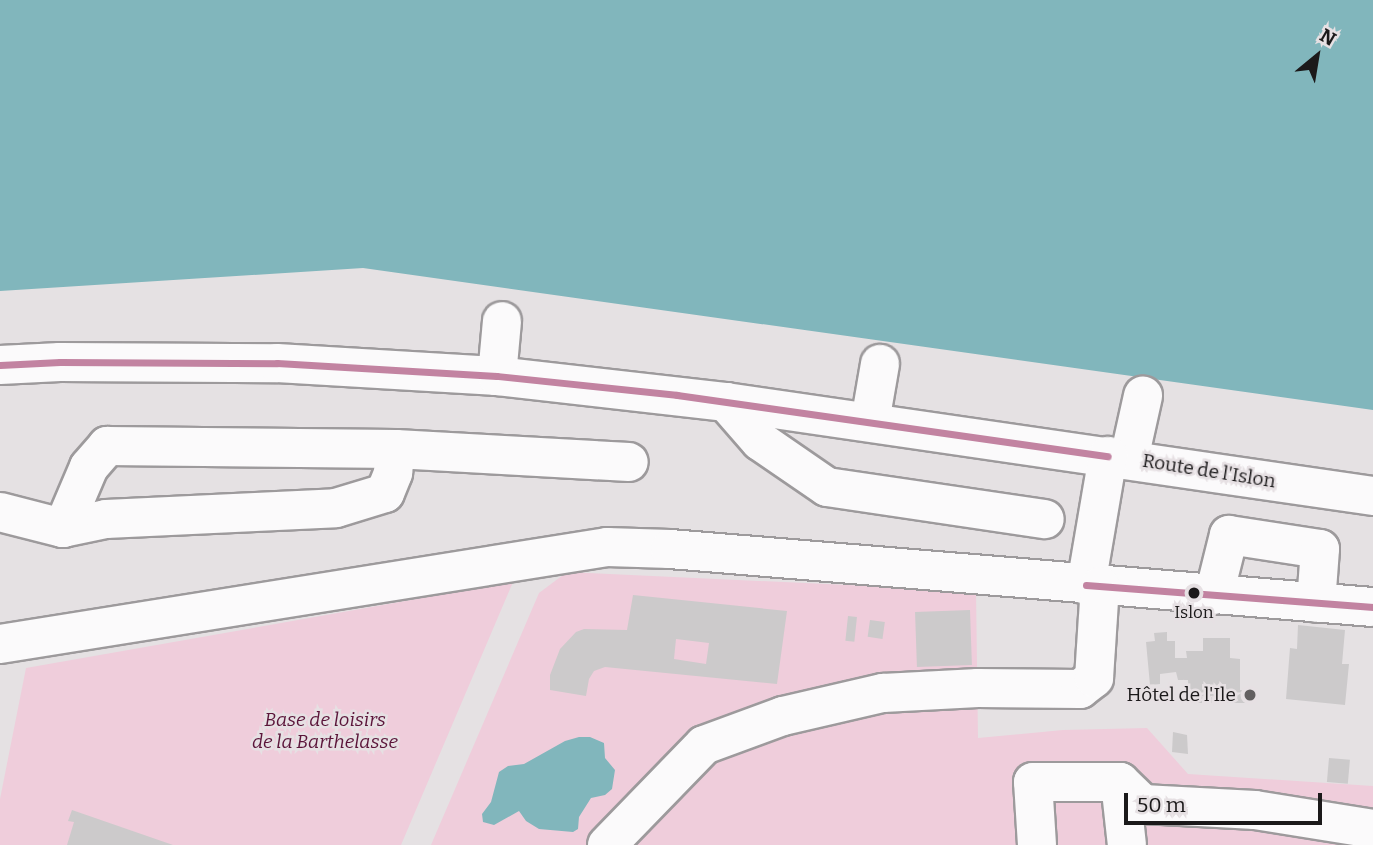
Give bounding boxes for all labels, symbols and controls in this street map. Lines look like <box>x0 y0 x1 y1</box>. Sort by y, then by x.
north arrow <box>1282 21 1352 91</box>
text: N <box>1316 24 1340 51</box>
street label: Route de l'Islon <box>1141 449 1277 493</box>
marker: Islon <box>1187 586 1201 600</box>
place label: Islon <box>1174 603 1214 623</box>
place label: Hôtel de l'Ile <box>1126 684 1236 706</box>
marker: Hôtel de l'Ile <box>1242 687 1258 703</box>
park label: Base de loisirs de la Barthelasse <box>252 709 398 753</box>
scale bar <box>1128 778 1326 822</box>
text: 50 m <box>1137 792 1186 818</box>

